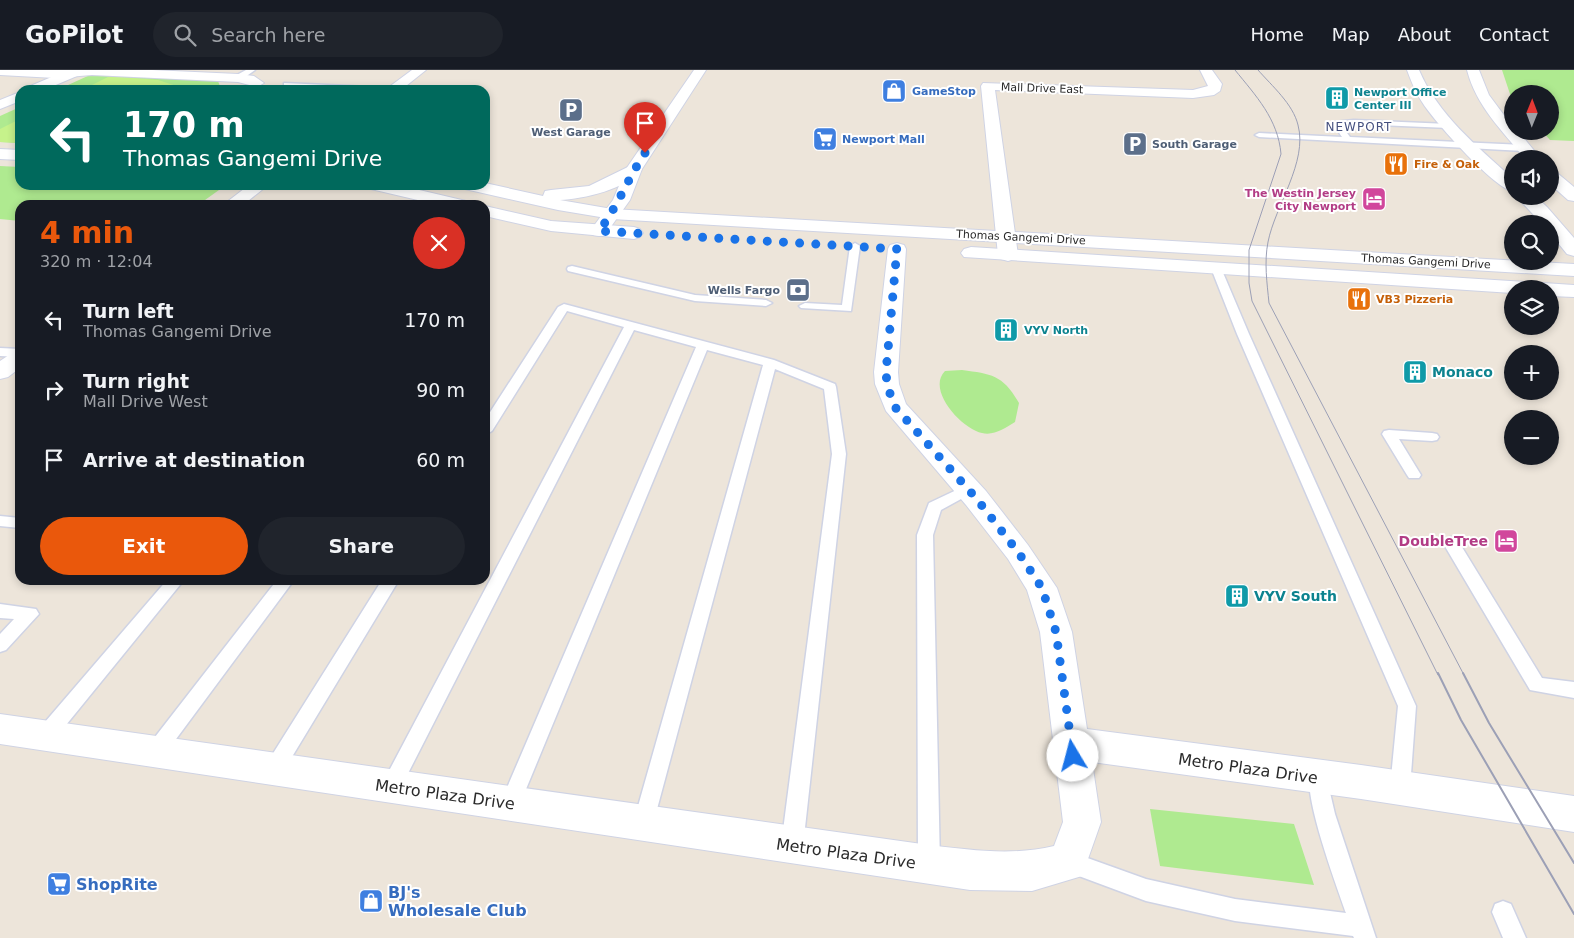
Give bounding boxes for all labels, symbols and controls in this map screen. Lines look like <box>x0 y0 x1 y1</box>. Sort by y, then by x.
search box <box>153 12 503 57</box>
text: GoPilot <box>25 21 123 49</box>
icon: search <box>171 21 199 49</box>
text: Search here <box>211 24 325 46</box>
text: Home <box>1251 24 1304 45</box>
text: Map <box>1332 24 1370 45</box>
text: About <box>1398 24 1451 45</box>
text: Contact <box>1479 24 1549 45</box>
shop icon: GameStop <box>881 78 907 104</box>
street label: Mall Drive East <box>1001 81 1084 96</box>
place label: GameStop <box>912 85 976 98</box>
building icon: Newport Office Center III <box>1324 85 1350 111</box>
north arrow <box>1504 85 1559 140</box>
map controls <box>1504 85 1559 465</box>
place label: Newport Office Center III <box>1354 86 1446 112</box>
parking icon: West Garage <box>558 97 584 123</box>
pin <box>624 102 666 153</box>
icon: left <box>40 105 105 170</box>
text: 170 m <box>123 105 245 145</box>
icon: arrive <box>631 109 659 137</box>
district label: NEWPORT <box>1326 120 1392 134</box>
place label: West Garage <box>531 126 611 139</box>
supermarket icon: Newport Mall <box>812 126 838 152</box>
parking icon: South Garage <box>1122 131 1148 157</box>
place label: Newport Mall <box>842 133 925 146</box>
place label: South Garage <box>1152 138 1237 151</box>
text: Thomas Gangemi Drive <box>123 146 382 171</box>
button: sound <box>1504 150 1559 205</box>
restaurant icon: Fire & Oak <box>1383 151 1409 177</box>
place label: Fire & Oak <box>1414 158 1480 171</box>
hotel icon: The Westin Jersey City Newport <box>1361 186 1387 212</box>
place label: The Westin Jersey City Newport <box>1245 187 1356 213</box>
text: 4 min <box>40 215 134 250</box>
button: search <box>1504 215 1559 270</box>
button: close <box>413 217 465 269</box>
street label: Thomas Gangemi Drive <box>955 228 1086 247</box>
text: 320 m · 12:04 <box>40 252 153 271</box>
street label: Thomas Gangemi Drive <box>1360 252 1491 271</box>
bank icon: Wells Fargo <box>785 277 811 303</box>
button: layers <box>1504 280 1559 335</box>
place label: Wells Fargo <box>708 284 780 297</box>
restaurant icon: VB3 Pizzeria <box>1346 286 1372 312</box>
place label: VB3 Pizzeria <box>1376 293 1453 306</box>
text: Turn left <box>83 300 174 322</box>
icon: left <box>40 306 68 334</box>
text: 170 m <box>404 309 465 331</box>
building icon: VYV North <box>993 317 1019 343</box>
text: Thomas Gangemi Drive <box>83 322 272 341</box>
place label: VYV North <box>1024 324 1088 337</box>
button: + <box>1504 345 1559 400</box>
building icon: Monaco <box>1402 359 1428 385</box>
place label: Monaco <box>1432 364 1493 380</box>
text: Turn right <box>83 370 189 392</box>
icon: right <box>40 376 68 404</box>
text: 90 m <box>416 379 465 401</box>
text: Mall Drive West <box>83 392 208 411</box>
button: − <box>1504 410 1559 465</box>
icon: arrive <box>40 446 68 474</box>
text: Arrive at destination <box>83 449 305 471</box>
text: 60 m <box>416 449 465 471</box>
button: Exit <box>40 517 248 575</box>
button: Share <box>258 517 465 575</box>
hotel icon: DoubleTree <box>1493 528 1519 554</box>
place label: DoubleTree <box>1399 533 1488 549</box>
building icon: VYV South <box>1224 583 1250 609</box>
place label: VYV South <box>1254 588 1337 604</box>
position arrow <box>1046 729 1098 781</box>
street label: Metro Plaza Drive <box>1177 749 1319 788</box>
street label: Metro Plaza Drive <box>374 775 516 814</box>
street label: Metro Plaza Drive <box>775 834 917 873</box>
supermarket icon: ShopRite <box>46 871 72 897</box>
place label: ShopRite <box>76 875 158 894</box>
place label: BJ's Wholesale Club <box>388 883 527 920</box>
shop icon: BJ's Wholesale Club <box>358 888 384 914</box>

